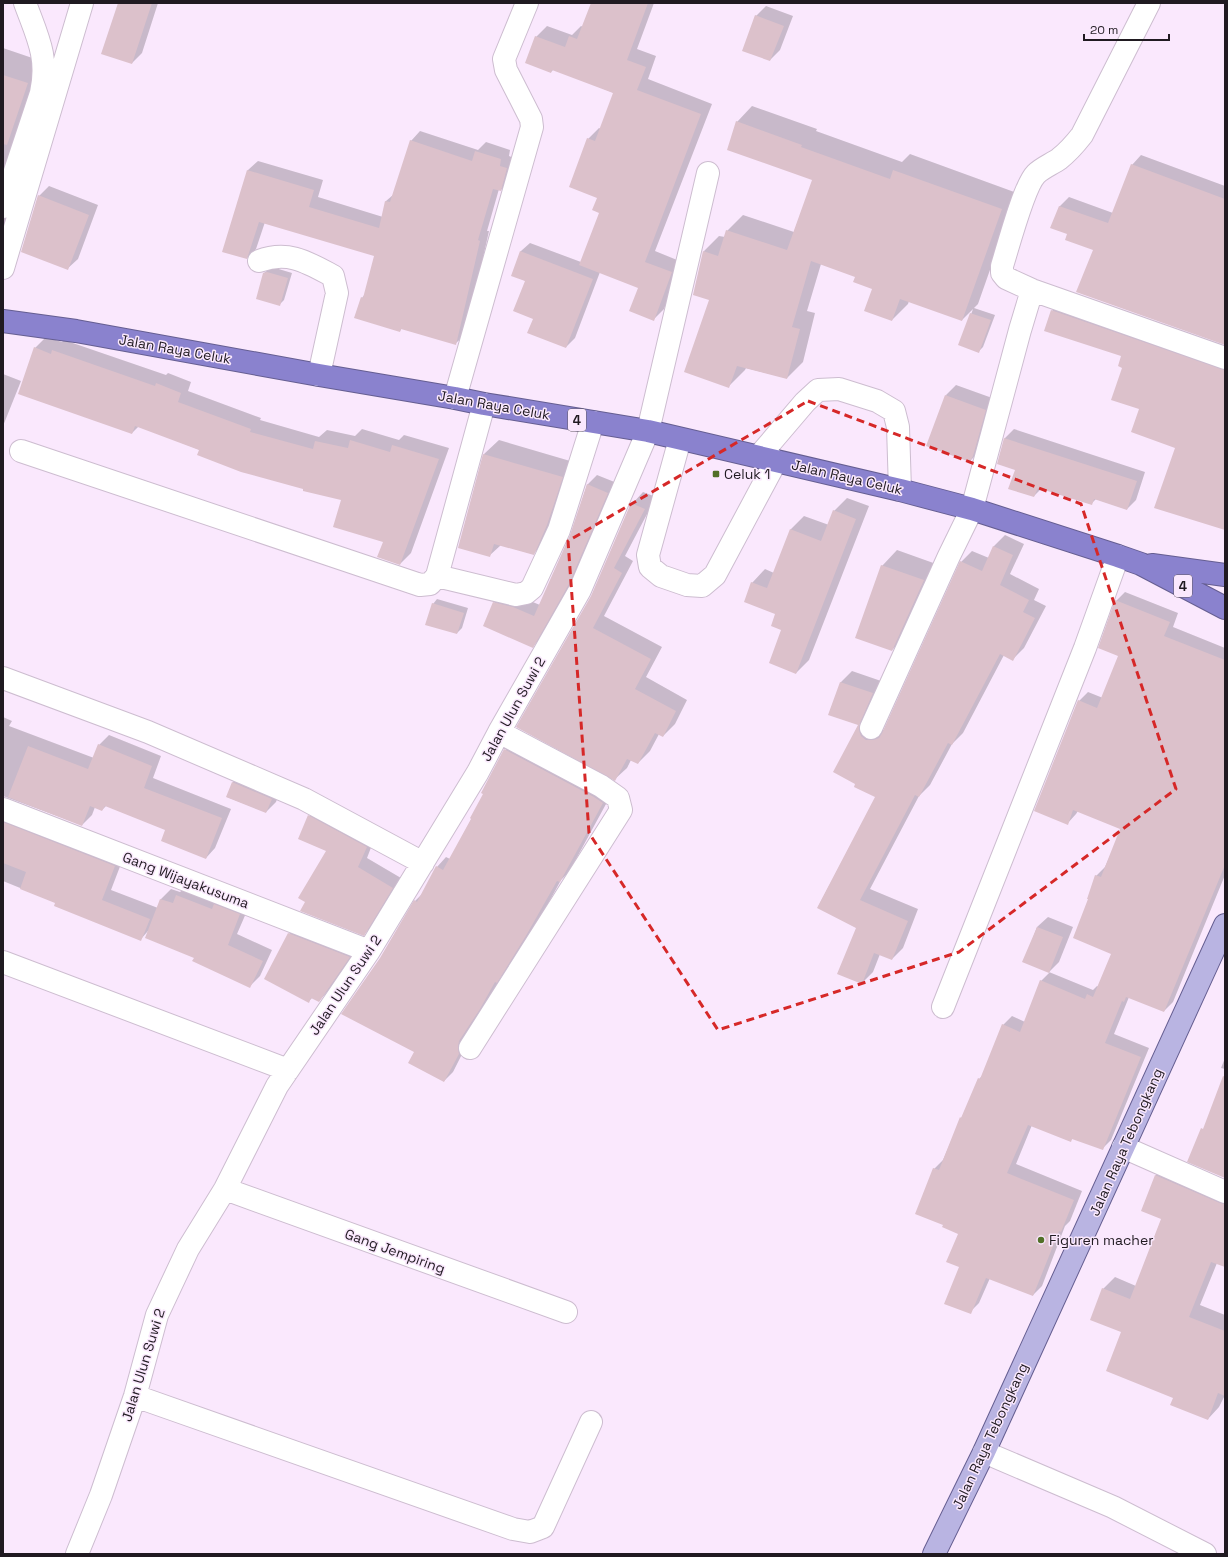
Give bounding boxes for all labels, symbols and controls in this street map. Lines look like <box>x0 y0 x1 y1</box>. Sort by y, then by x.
scale bar <box>1084 16 1169 42</box>
text: 20 m <box>1090 22 1118 38</box>
street label: Jalan Raya Celuk <box>118 330 233 368</box>
street label: Jalan Raya Celuk <box>437 386 552 424</box>
road number: 4 <box>568 409 586 431</box>
street label: Jalan Raya Celuk <box>790 455 905 499</box>
place label: Celuk 1 <box>724 465 770 483</box>
marker: Celuk 1 <box>711 469 721 479</box>
road number: 4 <box>1174 575 1192 597</box>
street label: Jalan Ulun Suwi 2 <box>477 653 549 765</box>
street label: Gang Wijayakusuma <box>120 848 252 912</box>
street label: Jalan Ulun Suwi 2 <box>305 931 385 1039</box>
street label: Jalan Raya Tebongkang <box>1085 1065 1167 1219</box>
street label: Gang Jempiring <box>342 1225 448 1277</box>
place label: Figuren macher <box>1049 1231 1153 1249</box>
marker: Figuren macher <box>1036 1235 1046 1245</box>
street label: Jalan Ulun Suwi 2 <box>117 1306 169 1424</box>
street label: Jalan Raya Tebongkang <box>948 1360 1032 1512</box>

